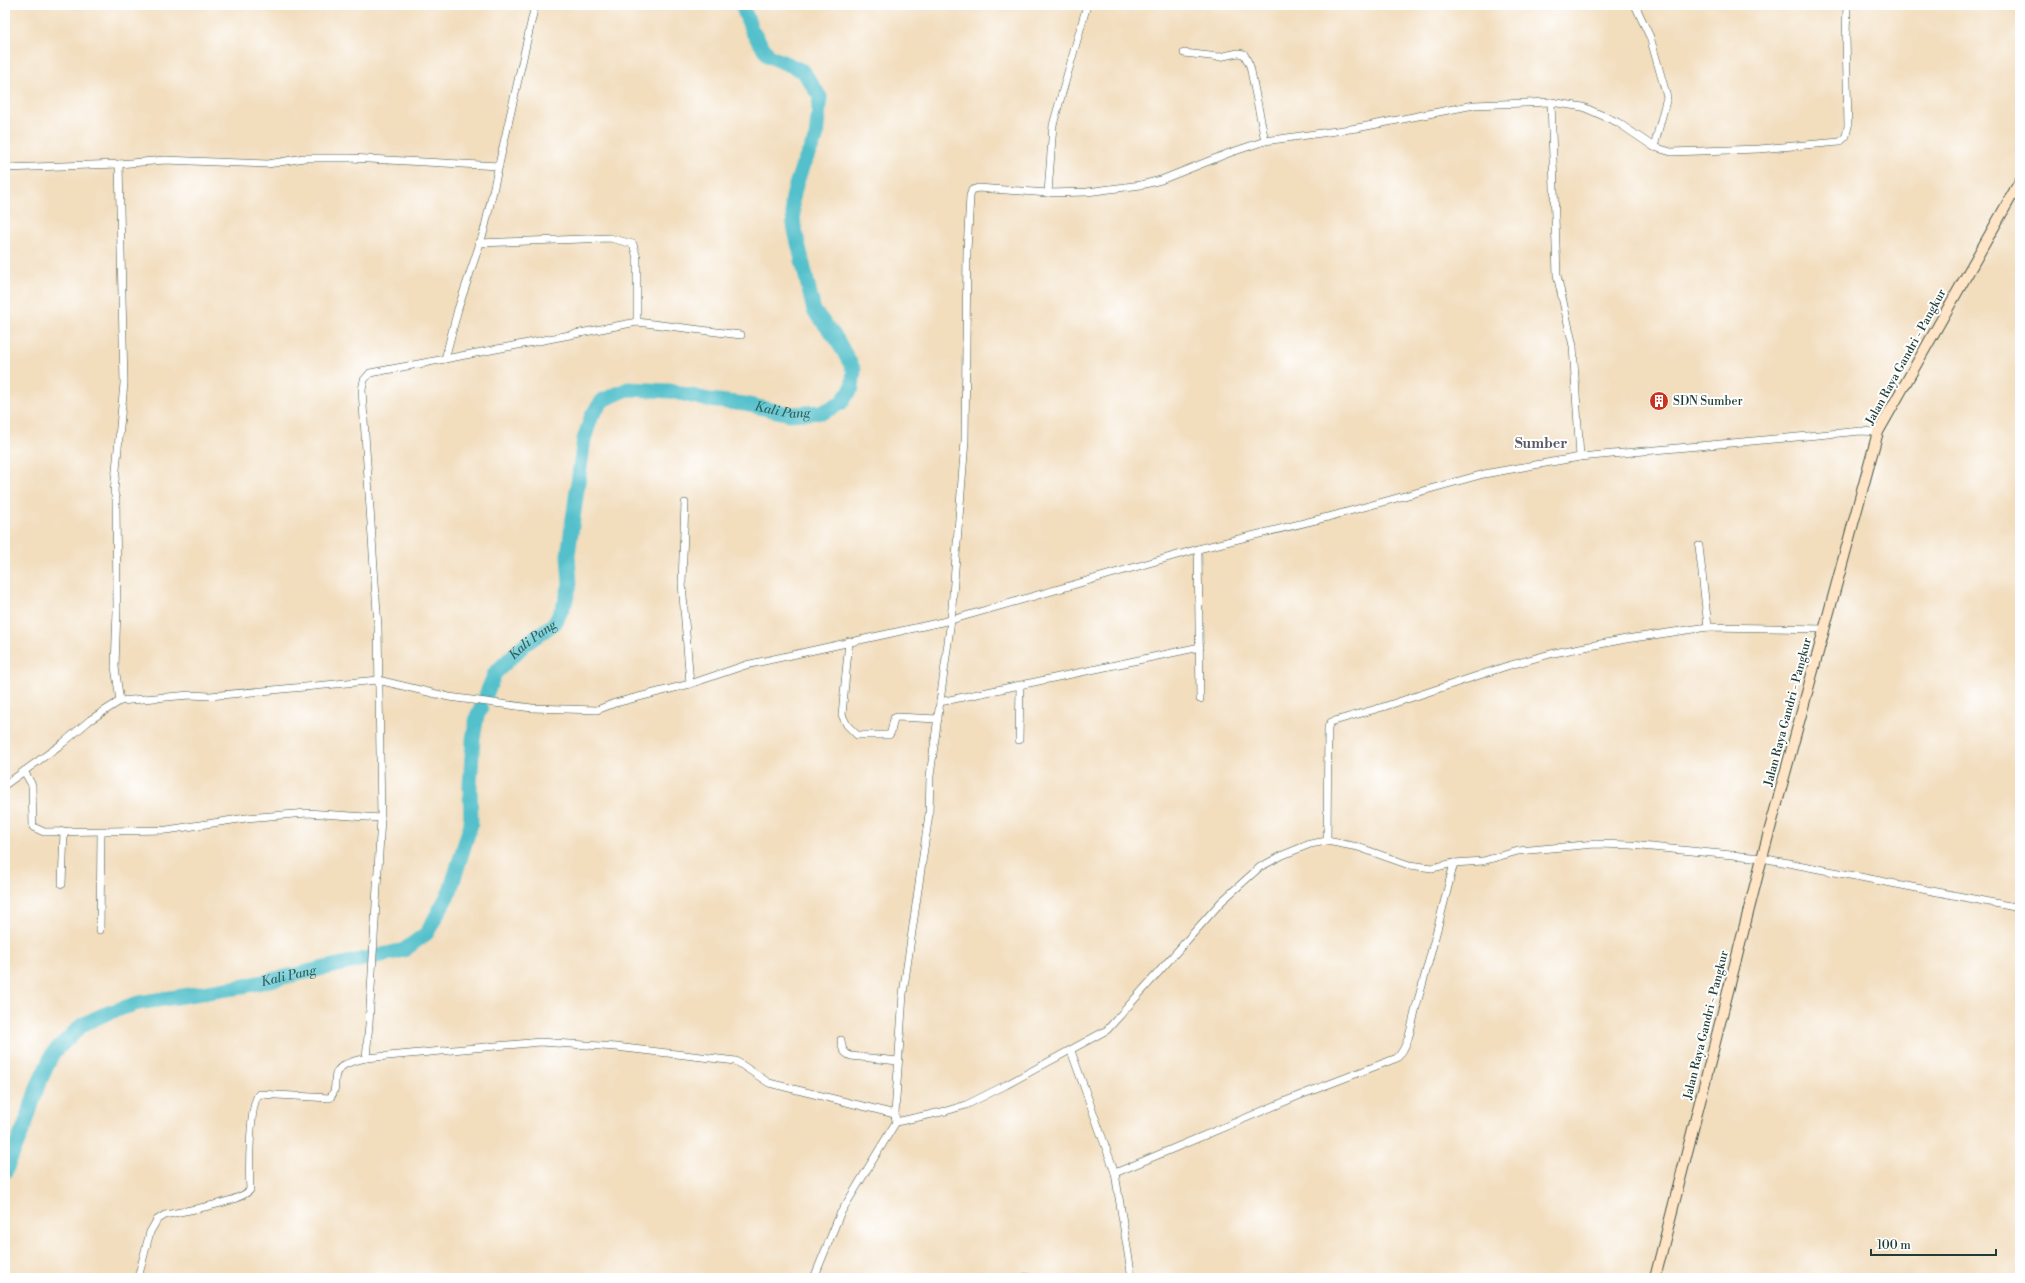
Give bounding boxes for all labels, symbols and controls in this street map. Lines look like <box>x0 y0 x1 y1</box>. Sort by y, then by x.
street label: Jalan Raya Gandri - Pangkur <box>1862 286 1950 428</box>
building icon: SDN Sumber <box>1648 390 1670 412</box>
place label: SDN Sumber <box>1673 394 1743 409</box>
water label: Kali Pang <box>753 398 812 422</box>
district label: Sumber <box>1515 435 1567 453</box>
water label: Kali Pang <box>505 616 561 663</box>
street label: Jalan Raya Gandri - Pangkur <box>1761 636 1815 789</box>
street label: Jalan Raya Gandri - Pangkur <box>1680 949 1732 1102</box>
water label: Kali Pang <box>259 962 319 990</box>
scale bar <box>1871 1231 1996 1257</box>
text: 100 m <box>1877 1238 1911 1253</box>

